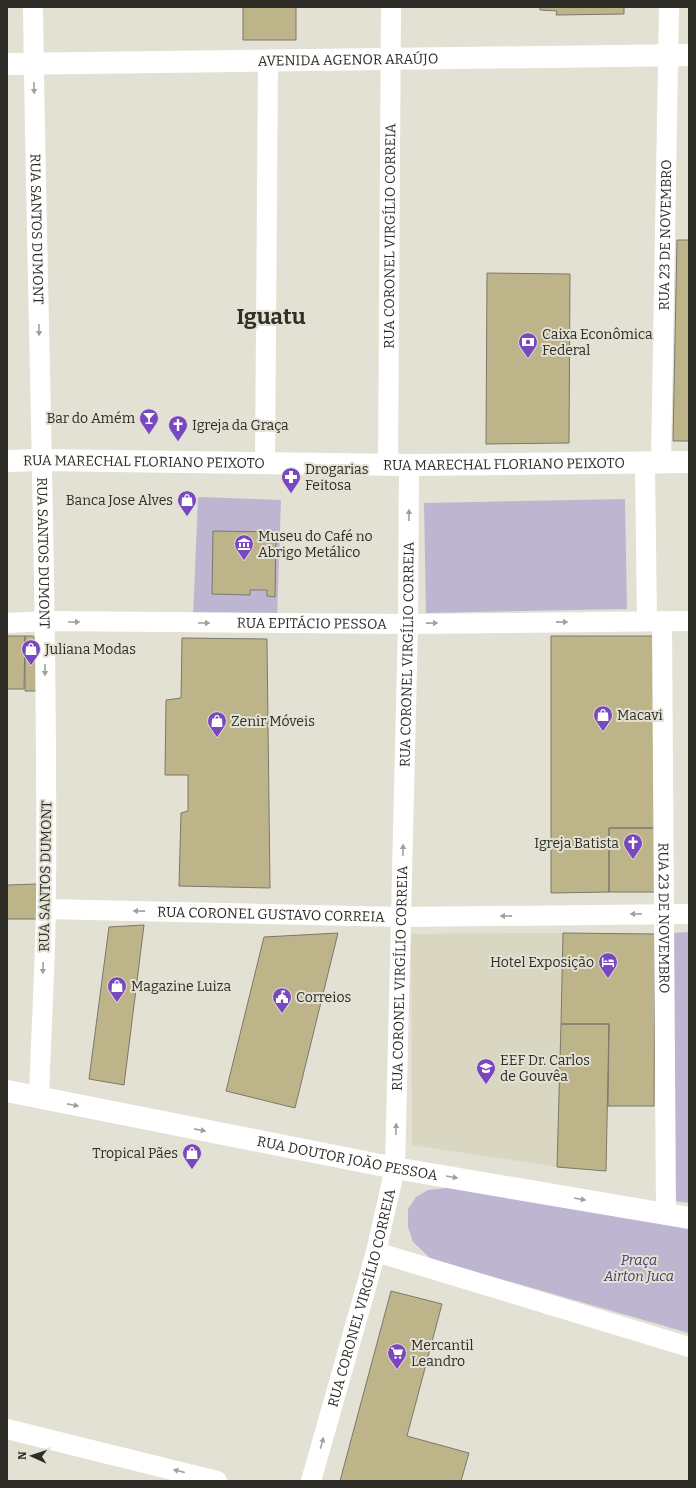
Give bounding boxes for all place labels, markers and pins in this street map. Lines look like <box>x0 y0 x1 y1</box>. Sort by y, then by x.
place label: Caixa Econômica Federal <box>542 326 653 359</box>
bank icon: Caixa Econômica Federal <box>517 331 539 359</box>
bar icon: Bar do Amém <box>138 407 160 435</box>
place label: Bar do Amém <box>46 410 136 427</box>
church icon: Igreja da Graça <box>167 414 189 442</box>
place label: Igreja da Graça <box>192 417 289 434</box>
place label: Drogarias Feitosa <box>305 461 368 494</box>
pharmacy icon: Drogarias Feitosa <box>280 466 302 494</box>
shop icon: Banca Jose Alves <box>176 489 198 517</box>
place label: Banca Jose Alves <box>66 492 173 509</box>
place label: Museu do Café no Abrigo Metálico <box>258 528 373 561</box>
museum icon: Museu do Café no Abrigo Metálico <box>233 533 255 561</box>
shop icon: Juliana Modas <box>20 638 42 666</box>
place label: Juliana Modas <box>44 641 136 658</box>
shop icon: Macavi <box>592 704 614 732</box>
place label: Macavi <box>617 707 663 724</box>
shop icon: Zenir Móveis <box>206 710 228 738</box>
place label: Zenir Móveis <box>231 713 315 730</box>
church icon: Igreja Batista <box>622 832 644 860</box>
place label: Igreja Batista <box>534 835 619 852</box>
hotel icon: Hotel Exposição <box>597 951 619 979</box>
place label: Hotel Exposição <box>490 954 594 971</box>
shop icon: Magazine Luiza <box>106 975 128 1003</box>
place label: Magazine Luiza <box>131 978 232 995</box>
public building icon: Correios <box>271 986 293 1014</box>
place label: Correios <box>296 989 351 1006</box>
place label: EEF Dr. Carlos de Gouvêa <box>500 1052 590 1085</box>
school or university icon: EEF Dr. Carlos de Gouvêa <box>475 1057 497 1085</box>
shop icon: Tropical Pães <box>181 1142 203 1170</box>
place label: Tropical Pães <box>92 1145 178 1162</box>
place label: Mercantil Leandro <box>411 1337 473 1370</box>
supermarket icon: Mercantil Leandro <box>386 1342 408 1370</box>

